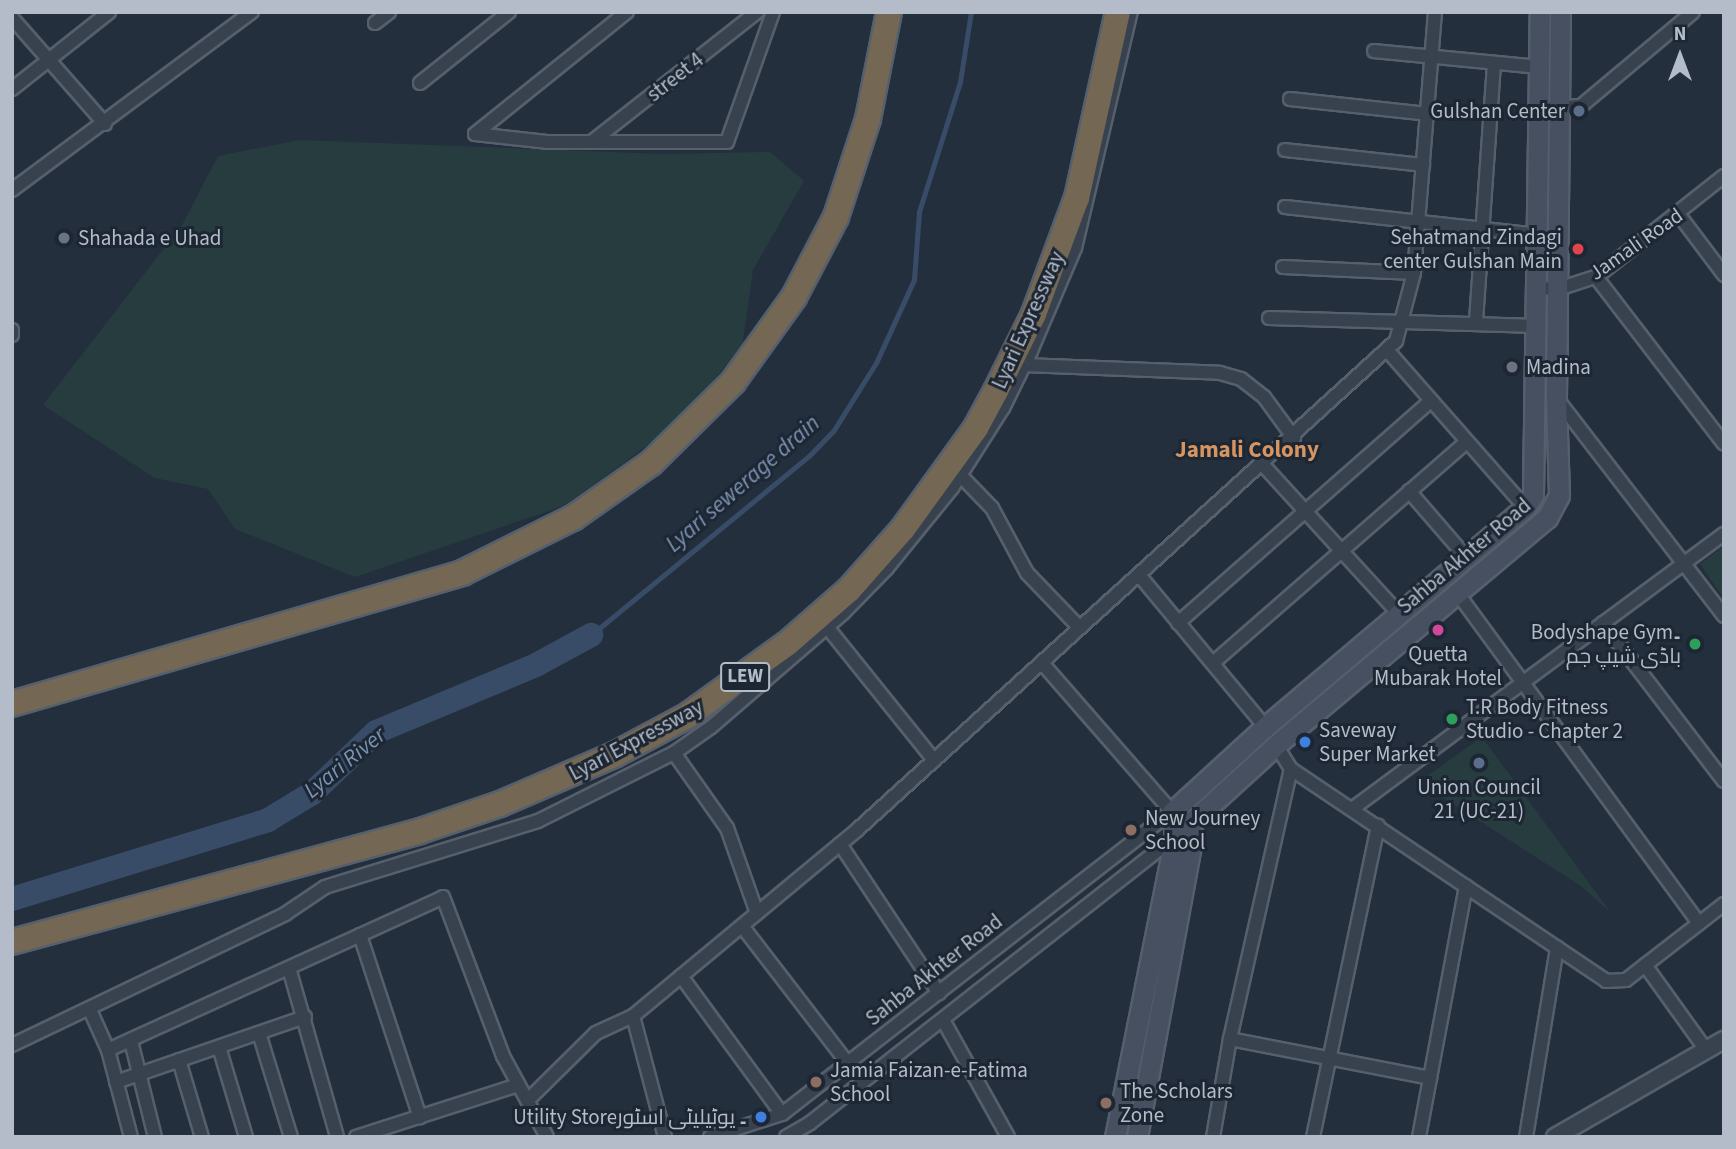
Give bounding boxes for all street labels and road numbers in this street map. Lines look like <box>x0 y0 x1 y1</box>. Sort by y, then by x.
street label: street 4 <box>642 47 708 107</box>
street label: Jamali Road <box>1584 203 1688 285</box>
street label: Lyari Expressway <box>986 247 1070 393</box>
street label: Sahba Akhter Road <box>1392 493 1536 619</box>
road number: LEW <box>719 662 771 692</box>
street label: Lyari Expressway <box>565 694 707 786</box>
street label: Sahba Akhter Road <box>861 909 1007 1031</box>

